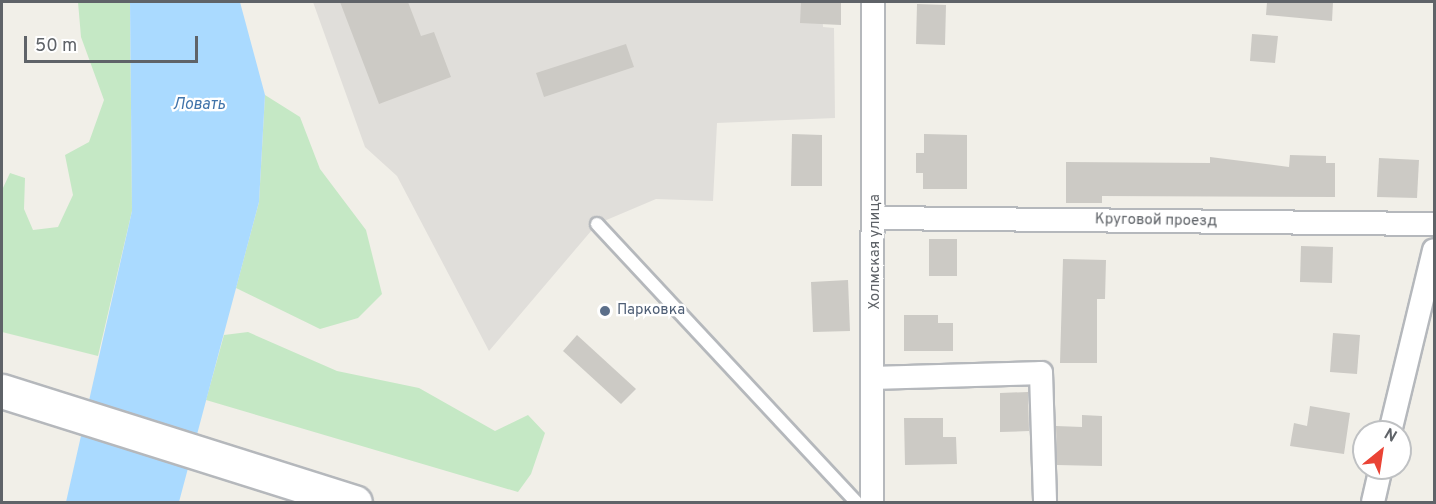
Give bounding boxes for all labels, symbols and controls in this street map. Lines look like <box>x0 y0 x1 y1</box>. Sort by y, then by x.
scale bar <box>27 24 201 62</box>
text: 50 m <box>35 35 77 58</box>
water label: Ловать <box>173 95 225 115</box>
street label: Холмская улица <box>867 194 885 310</box>
street label: Круговой проезд <box>1095 211 1217 231</box>
place label: Парковка <box>617 302 685 320</box>
marker: Парковка <box>598 304 612 318</box>
north arrow <box>1352 420 1412 480</box>
text: N <box>1380 425 1400 448</box>

